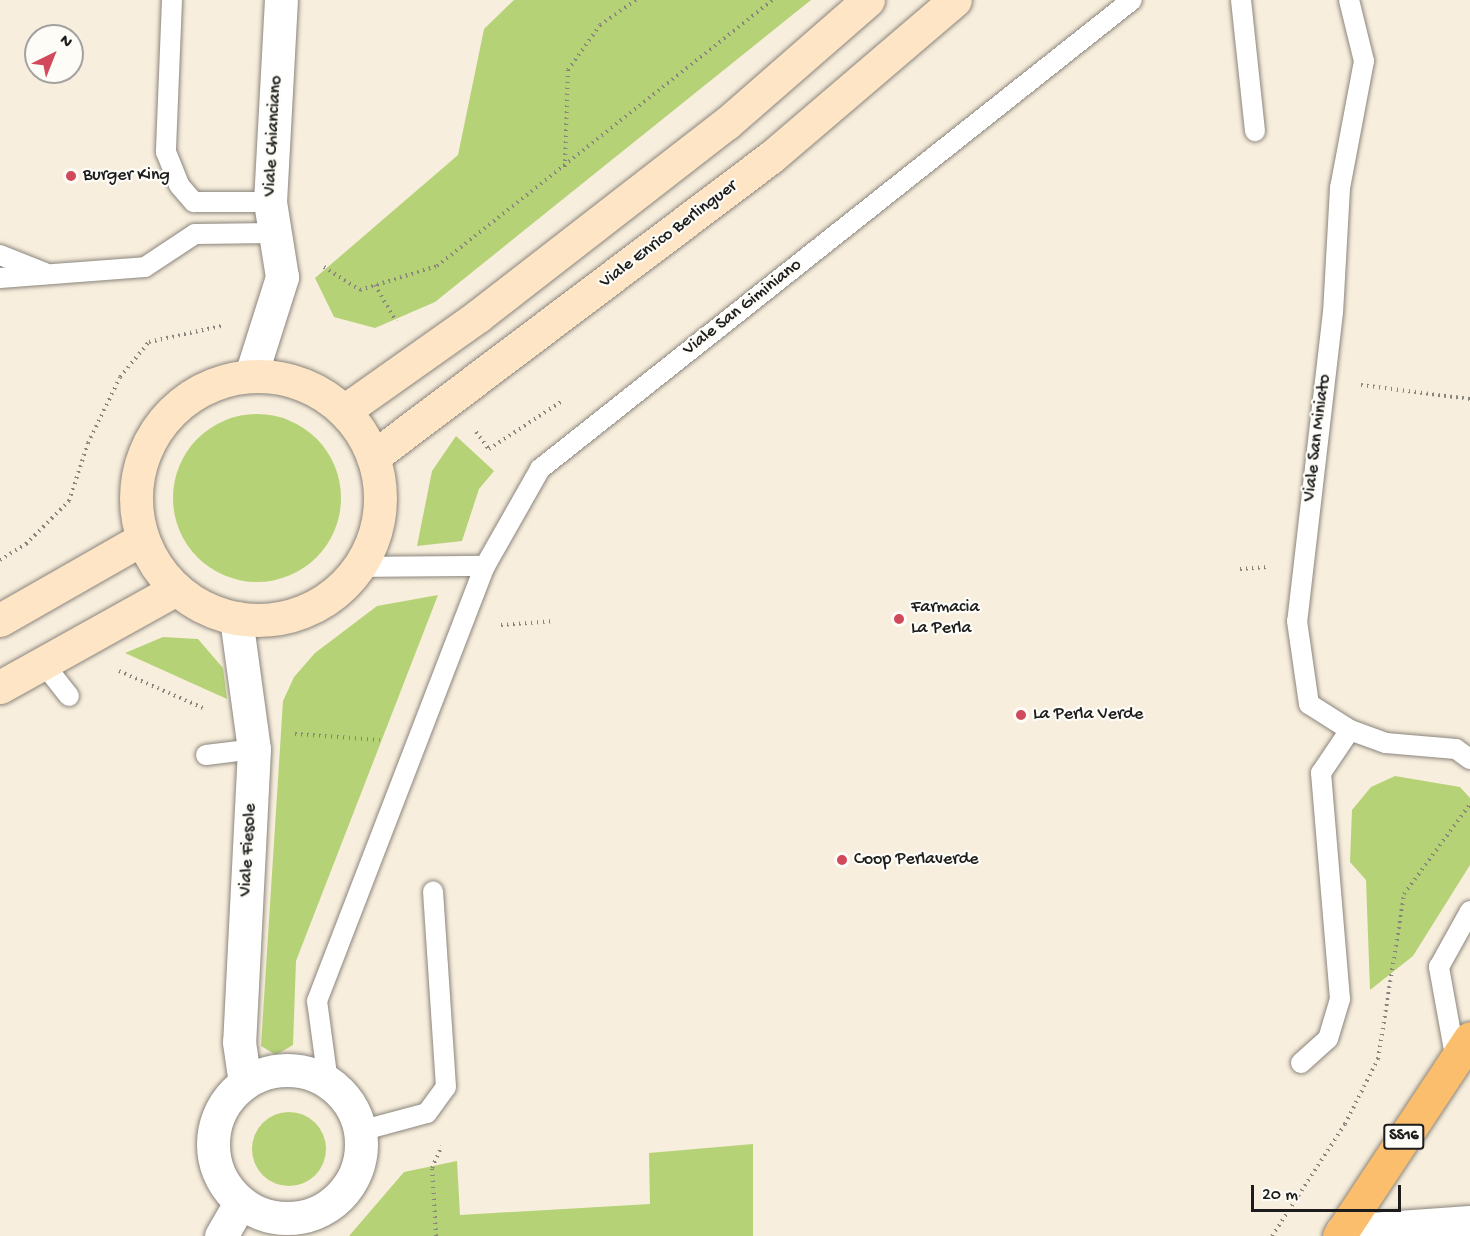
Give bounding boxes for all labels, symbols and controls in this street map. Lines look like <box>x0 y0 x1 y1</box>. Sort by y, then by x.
north arrow <box>24 24 84 84</box>
text: N <box>55 31 76 52</box>
street label: Viale Chianciano <box>260 75 288 197</box>
place label: Burger King <box>83 165 170 187</box>
marker: Burger King <box>64 169 78 183</box>
street label: Viale Enrico Berlinguer <box>596 176 742 294</box>
street label: Viale San Giminiano <box>679 255 807 361</box>
street label: Viale San Miniato <box>1299 373 1337 503</box>
place label: Farmacia La Perla <box>911 598 979 640</box>
marker: Farmacia La Perla <box>892 612 906 626</box>
place label: La Perla Verde <box>1033 704 1143 726</box>
marker: La Perla Verde <box>1014 708 1028 722</box>
street label: Viale Fiesole <box>236 803 262 897</box>
place label: Coop Perlaverde <box>854 849 979 871</box>
marker: Coop Perlaverde <box>835 853 849 867</box>
road number: SS16 <box>1383 1124 1425 1150</box>
scale bar <box>1254 1173 1404 1211</box>
text: 20 m <box>1262 1185 1298 1206</box>

